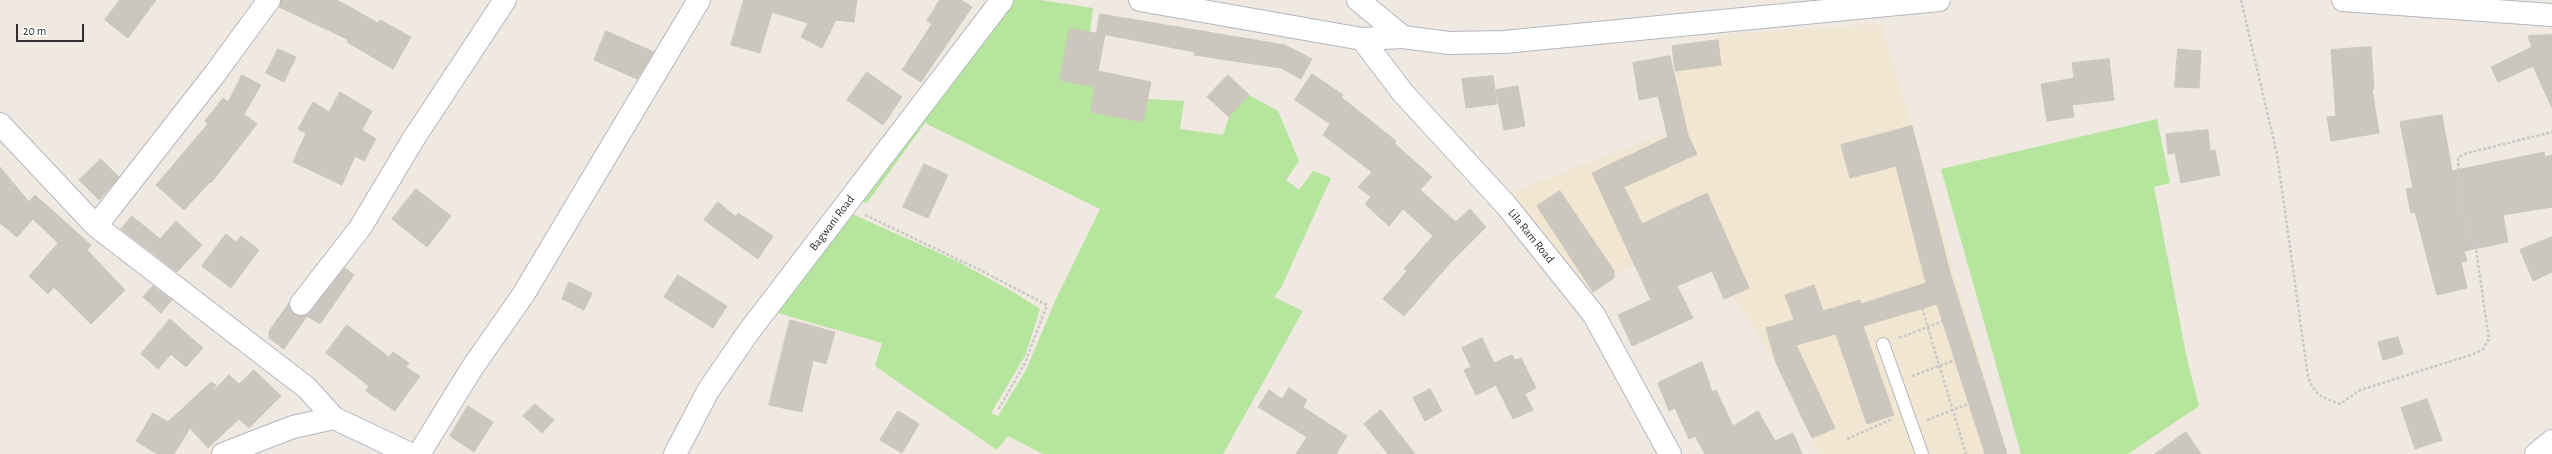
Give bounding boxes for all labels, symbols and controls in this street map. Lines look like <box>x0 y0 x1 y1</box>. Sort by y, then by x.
scale bar <box>18 16 86 42</box>
text: 20 m <box>23 25 46 37</box>
street label: Bagwani Road <box>806 192 858 254</box>
street label: Lila Ram Road <box>1505 206 1557 266</box>

